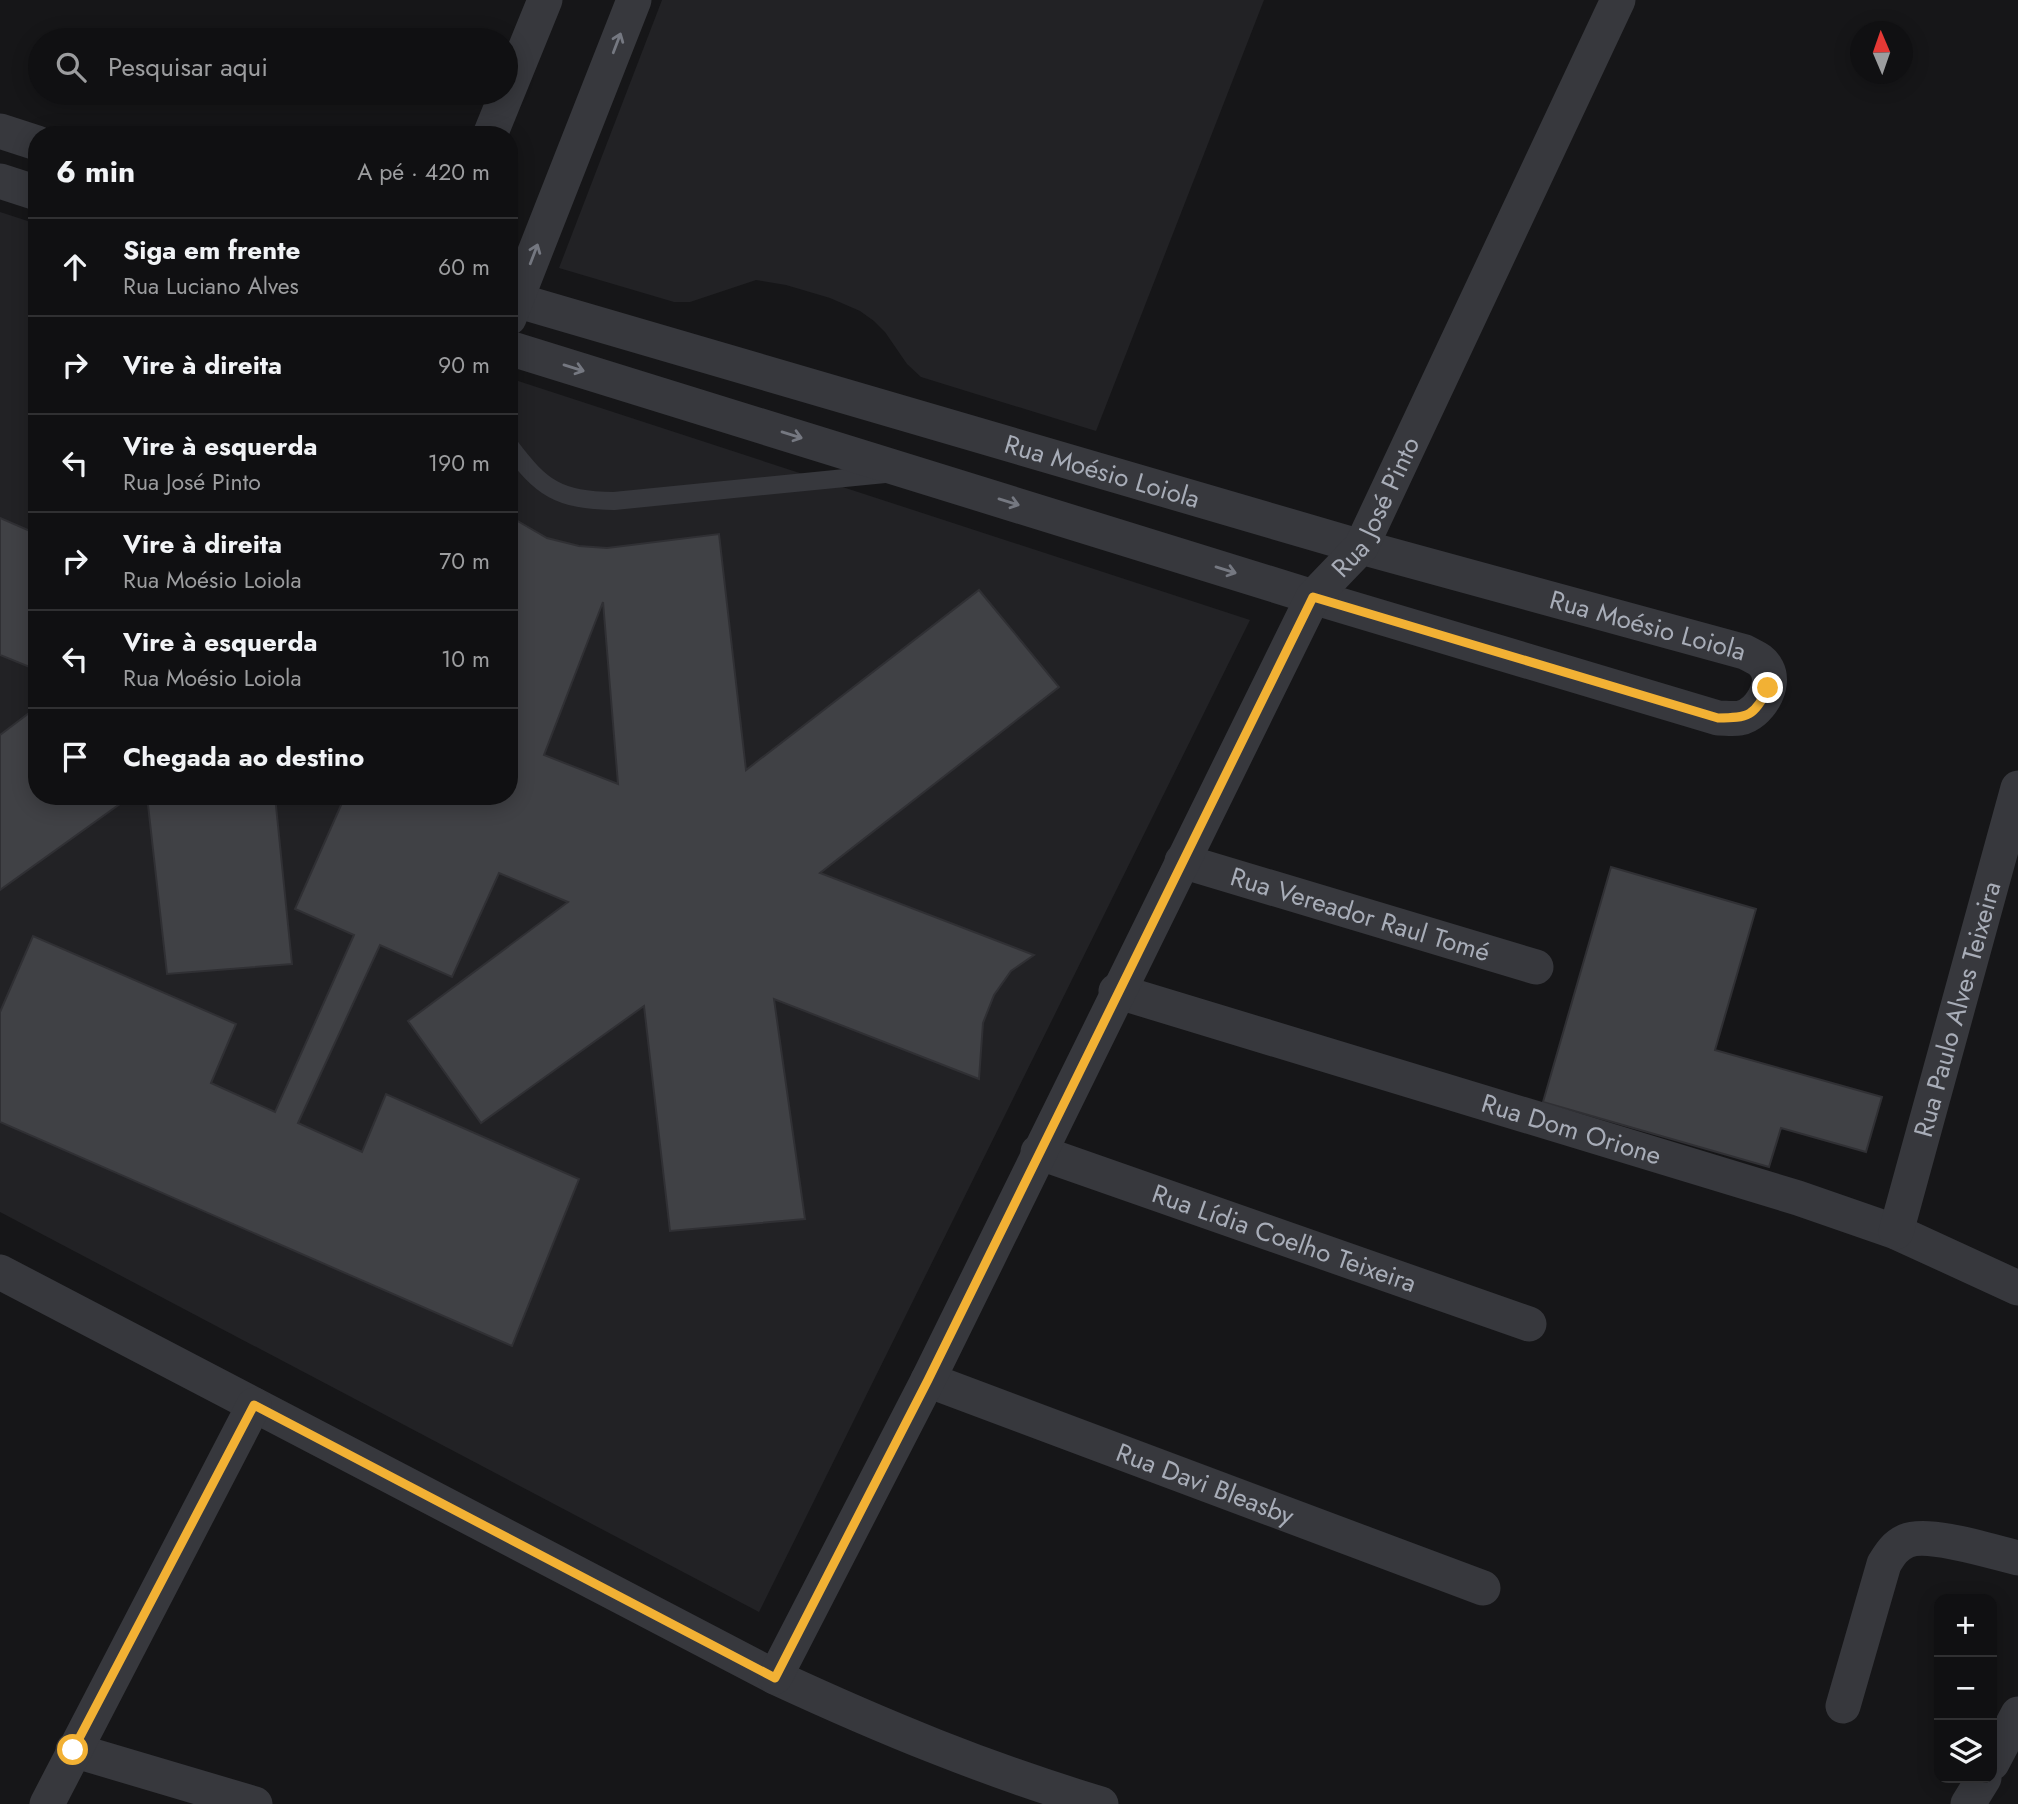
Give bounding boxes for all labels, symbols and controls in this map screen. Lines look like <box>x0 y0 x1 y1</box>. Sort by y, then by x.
north arrow <box>1850 21 1913 84</box>
search box <box>28 28 518 105</box>
one-way arrow <box>612 32 625 54</box>
icon: search <box>52 48 90 86</box>
text: Pesquisar aqui <box>108 48 268 86</box>
text: 6 min <box>56 150 135 193</box>
text: A pé · 420 m <box>357 155 490 189</box>
text: Siga em frente <box>123 231 300 269</box>
one-way arrow <box>528 244 541 266</box>
icon: ahead <box>56 248 94 286</box>
text: 60 m <box>438 250 490 284</box>
text: Rua Luciano Alves <box>123 269 299 303</box>
icon: right <box>56 346 94 384</box>
text: Vire à direita <box>123 346 282 384</box>
text: 90 m <box>438 348 490 382</box>
one-way arrow <box>563 362 585 375</box>
street label: Rua Moésio Loiola <box>1000 425 1204 518</box>
text: Vire à esquerda <box>123 427 318 465</box>
one-way arrow <box>780 430 802 442</box>
street label: Rua José Pinto <box>1322 430 1429 586</box>
icon: left <box>56 444 94 482</box>
text: 190 m <box>428 446 490 480</box>
text: Rua José Pinto <box>123 465 261 499</box>
one-way arrow <box>998 497 1020 510</box>
text: Vire à direita <box>123 525 282 563</box>
icon: right <box>56 542 94 580</box>
text: 70 m <box>439 544 490 578</box>
text: Rua Moésio Loiola <box>123 563 301 597</box>
one-way arrow <box>1215 565 1237 577</box>
street label: Rua Moésio Loiola <box>1545 580 1750 670</box>
text: Vire à esquerda <box>123 623 318 661</box>
icon: left <box>56 640 94 678</box>
text: 10 m <box>441 642 490 676</box>
text: Rua Moésio Loiola <box>123 661 301 695</box>
route end <box>1752 672 1783 703</box>
icon: arrive <box>56 738 94 776</box>
text: Chegada ao destino <box>123 738 364 776</box>
street label: Rua Vereador Raul Tomé <box>1226 858 1495 971</box>
street label: Rua Paulo Alves Teixeira <box>1904 877 2010 1142</box>
street label: Rua Dom Orione <box>1477 1084 1666 1174</box>
street label: Rua Lídia Coelho Teixeira <box>1147 1174 1422 1302</box>
street label: Rua Davi Bleasby <box>1111 1433 1300 1535</box>
map controls <box>1934 1594 1997 1783</box>
button: + <box>1934 1594 1997 1657</box>
button: − <box>1934 1657 1997 1720</box>
button: layers <box>1934 1720 1997 1783</box>
route start <box>57 1734 88 1765</box>

